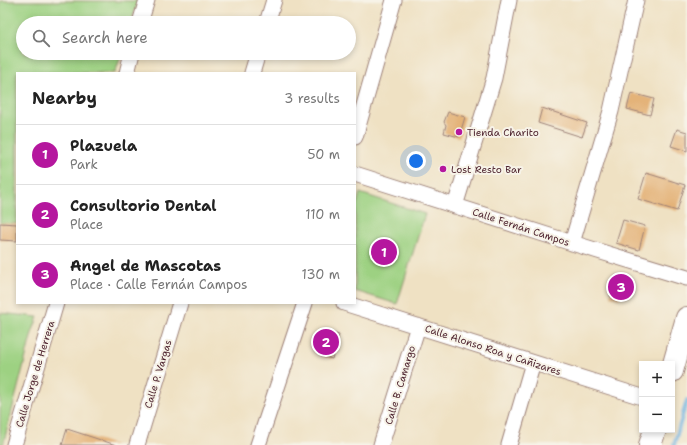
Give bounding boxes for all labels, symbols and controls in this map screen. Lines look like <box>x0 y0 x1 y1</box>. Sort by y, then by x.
search box <box>16 16 356 60</box>
icon: search <box>30 27 52 49</box>
text: Search here <box>62 28 148 48</box>
text: Nearby <box>32 87 97 109</box>
text: 3 results <box>284 90 340 107</box>
place label: Tienda Charito <box>467 126 539 139</box>
marker: Tienda Charito <box>454 127 464 137</box>
text: Plazuela <box>70 136 137 156</box>
text: 1 <box>42 146 48 163</box>
text: 50 m <box>307 146 340 163</box>
your location <box>406 151 426 171</box>
text: Park <box>70 156 98 173</box>
place label: Lost Resto Bar <box>451 163 522 176</box>
marker: Lost Resto Bar <box>438 164 448 174</box>
text: Consultorio Dental <box>70 196 217 216</box>
street label: Calle Fernán Campos <box>471 205 571 249</box>
text: 2 <box>40 206 50 223</box>
text: 110 m <box>305 206 340 223</box>
text: Place <box>70 216 103 233</box>
pin: 1 <box>371 237 397 267</box>
text: Angel de Mascotas <box>70 256 221 276</box>
text: 3 <box>40 266 50 283</box>
text: 130 m <box>302 266 340 283</box>
pin: 3 <box>608 272 634 302</box>
text: Place · Calle Fernán Campos <box>70 276 247 293</box>
street label: Calle Jorge de Herrera <box>13 318 58 429</box>
street label: Calle Alonso Roa y Cañizares <box>423 322 563 378</box>
pin: 2 <box>313 327 339 357</box>
street label: Calle P. Vargas <box>141 338 175 410</box>
street label: Calle B. Camargo <box>382 344 418 426</box>
map controls <box>639 361 675 433</box>
button: + <box>639 361 675 397</box>
button: − <box>639 397 675 433</box>

